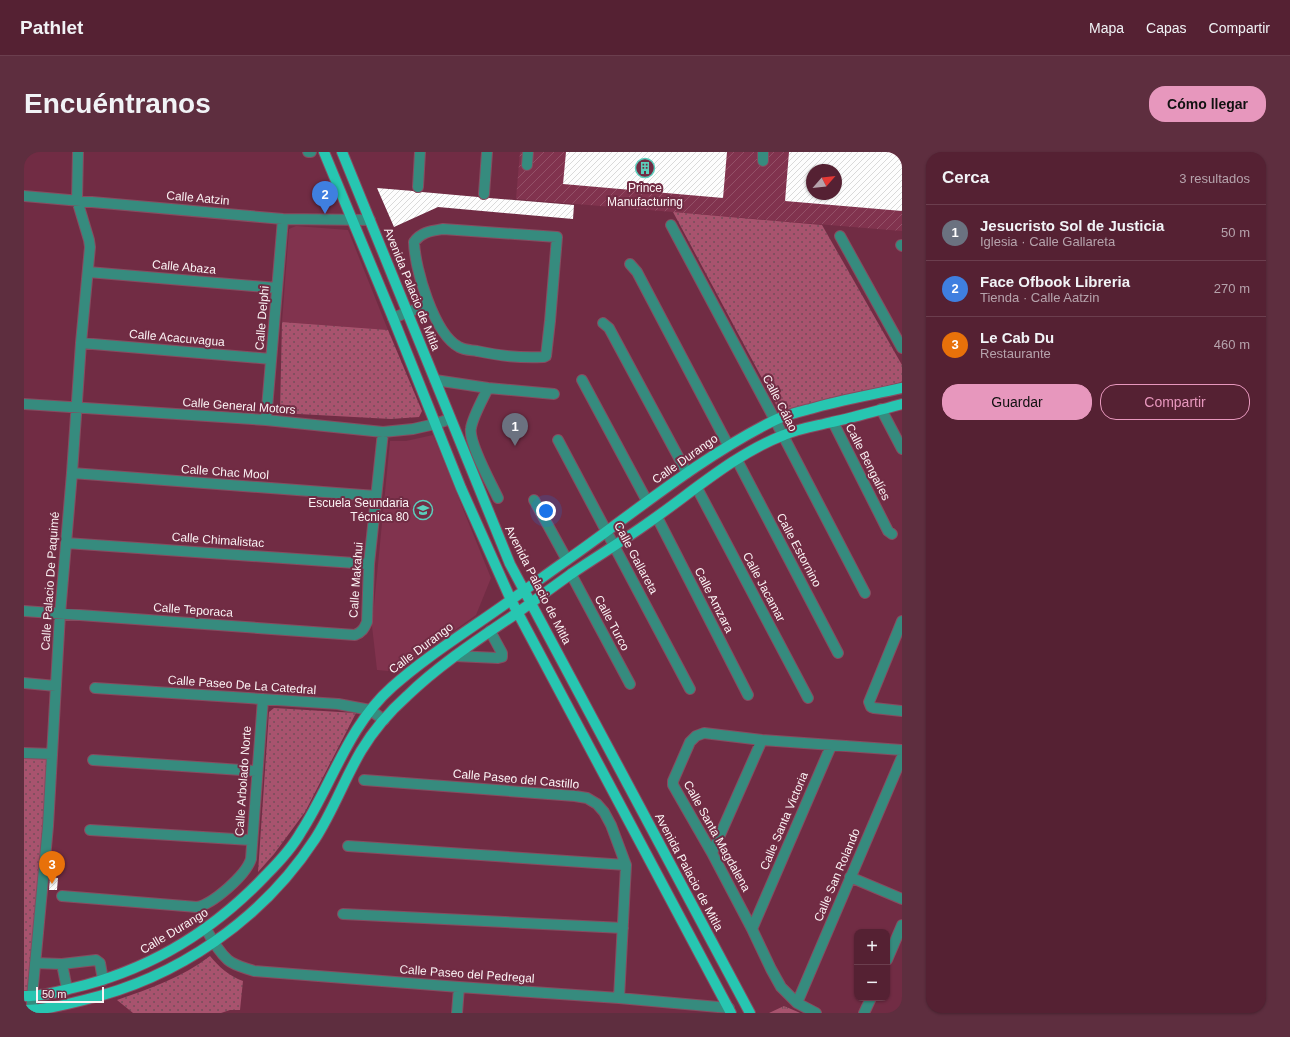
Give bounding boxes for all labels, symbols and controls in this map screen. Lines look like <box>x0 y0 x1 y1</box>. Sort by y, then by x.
text: Pathlet <box>20 17 83 38</box>
text: Mapa <box>1089 20 1124 36</box>
text: Capas <box>1146 20 1187 36</box>
text: Compartir <box>1209 20 1270 36</box>
button: Cómo llegar <box>1149 86 1266 122</box>
text: Encuéntranos <box>24 88 211 119</box>
building icon: Prince Manufacturing <box>634 157 656 179</box>
north arrow <box>806 164 842 200</box>
text: Cerca <box>942 168 989 187</box>
text: 3 resultados <box>1179 171 1250 186</box>
pin: 2 <box>312 181 338 214</box>
place label: Prince Manufacturing <box>607 181 683 209</box>
street label: Calle Aatzin <box>166 188 230 208</box>
text: Jesucristo Sol de Justicia <box>980 217 1164 234</box>
text: 1 <box>951 225 959 240</box>
text: 50 m <box>1221 225 1250 240</box>
street label: Avenida Palacio de Mitla <box>381 226 443 353</box>
text: Iglesia · Calle Gallareta <box>980 234 1115 249</box>
street label: Calle Abaza <box>151 257 217 277</box>
text: Face Ofbook Libreria <box>980 273 1130 290</box>
text: 2 <box>951 281 959 296</box>
text: 270 m <box>1214 281 1250 296</box>
street label: Calle Delphi <box>252 285 272 351</box>
text: Tienda · Calle Aatzin <box>980 290 1099 305</box>
street label: Calle Acacuvagua <box>129 327 226 349</box>
text: Le Cab Du <box>980 329 1054 346</box>
text: 3 <box>951 337 959 352</box>
text: 460 m <box>1214 337 1250 352</box>
text: Restaurante <box>980 346 1051 361</box>
street label: Calle Cálao <box>760 372 800 434</box>
button: Guardar <box>942 384 1092 420</box>
button: Compartir <box>1100 384 1250 420</box>
street label: Calle General Motors <box>182 395 296 417</box>
pin: 1 <box>502 413 528 446</box>
street label: Calle Bengalíes <box>843 421 893 503</box>
street label: Calle Durango <box>650 431 721 487</box>
street label: Calle Chac Mool <box>181 462 269 482</box>
place label: Escuela Seundaria Técnica 80 <box>308 496 409 524</box>
school or university icon: Escuela Seundaria Técnica 80 <box>412 499 434 521</box>
your location <box>536 501 556 521</box>
street label: Calle Palacio De Paquimé <box>38 511 62 651</box>
street label: Calle Estornino <box>774 511 824 589</box>
street label: Calle Gallareta <box>611 520 661 597</box>
street label: Avenida Palacio de Mitla <box>502 523 574 647</box>
street label: Calle Chimalistac <box>171 530 265 550</box>
street label: Calle Makahui <box>346 542 366 618</box>
street label: Calle Jacamar <box>740 550 788 624</box>
street label: Calle Amzara <box>692 565 737 635</box>
street label: Calle Turco <box>592 593 633 653</box>
street label: Calle Teporaca <box>153 600 234 620</box>
street label: Calle Durango <box>386 619 456 677</box>
street label: Calle Paseo De La Catedral <box>167 673 317 697</box>
street label: Calle Arbolado Norte <box>232 725 254 837</box>
street label: Calle Paseo del Castillo <box>452 767 580 792</box>
street label: Calle Santa Victoria <box>757 770 811 872</box>
street label: Calle Santa Magdalena <box>681 778 754 894</box>
street label: Avenida Palacio de Mitla <box>652 811 726 933</box>
street label: Calle San Rolando <box>811 826 863 924</box>
pin: 3 <box>39 851 65 884</box>
street label: Calle Durango <box>138 905 211 957</box>
map controls <box>854 929 890 1001</box>
button: + <box>854 929 890 965</box>
street label: Calle Paseo del Pedregal <box>399 962 535 986</box>
button: − <box>854 965 890 1001</box>
scale bar <box>36 985 104 1004</box>
text: 50 m <box>42 988 66 1000</box>

